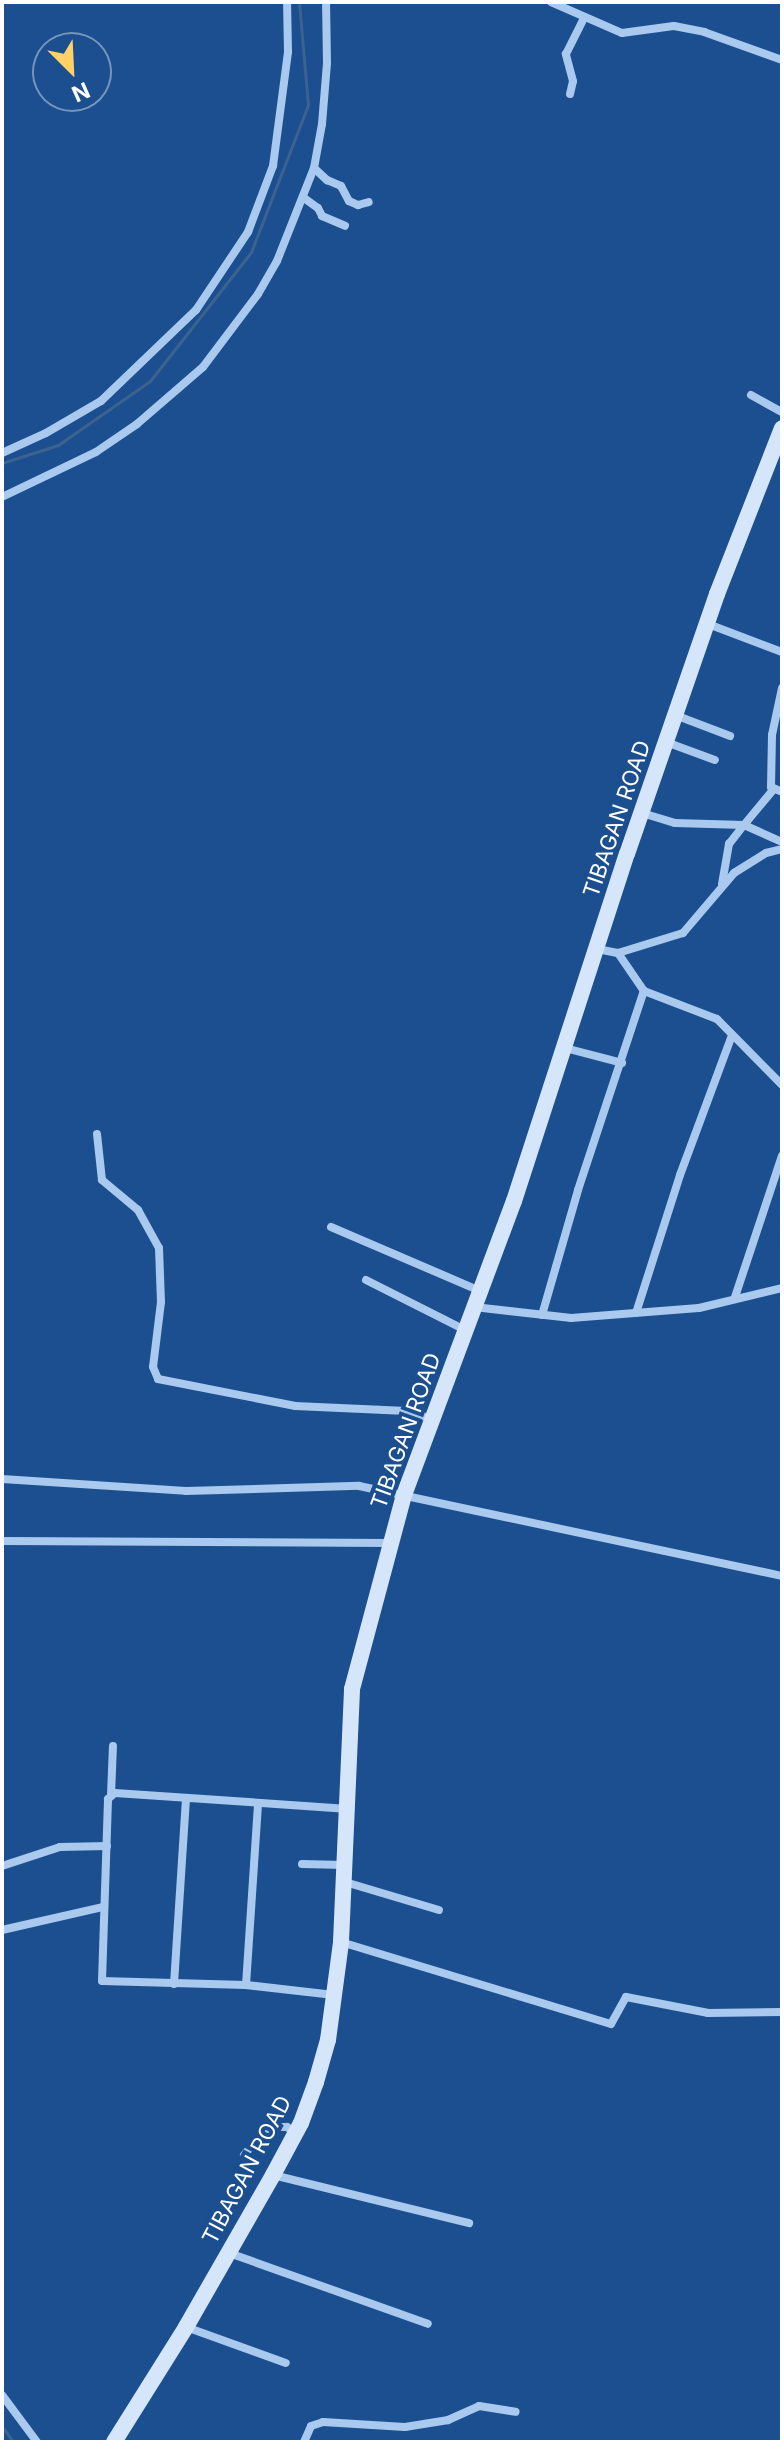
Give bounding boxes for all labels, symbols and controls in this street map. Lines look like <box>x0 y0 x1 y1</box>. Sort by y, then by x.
north arrow <box>32 32 112 112</box>
text: N <box>68 77 94 107</box>
street label: TIBAGAN ROAD <box>578 737 656 901</box>
street label: TIBAGAN ROAD <box>366 1349 446 1513</box>
street label: TIBAGAN ROAD <box>197 2091 297 2249</box>

